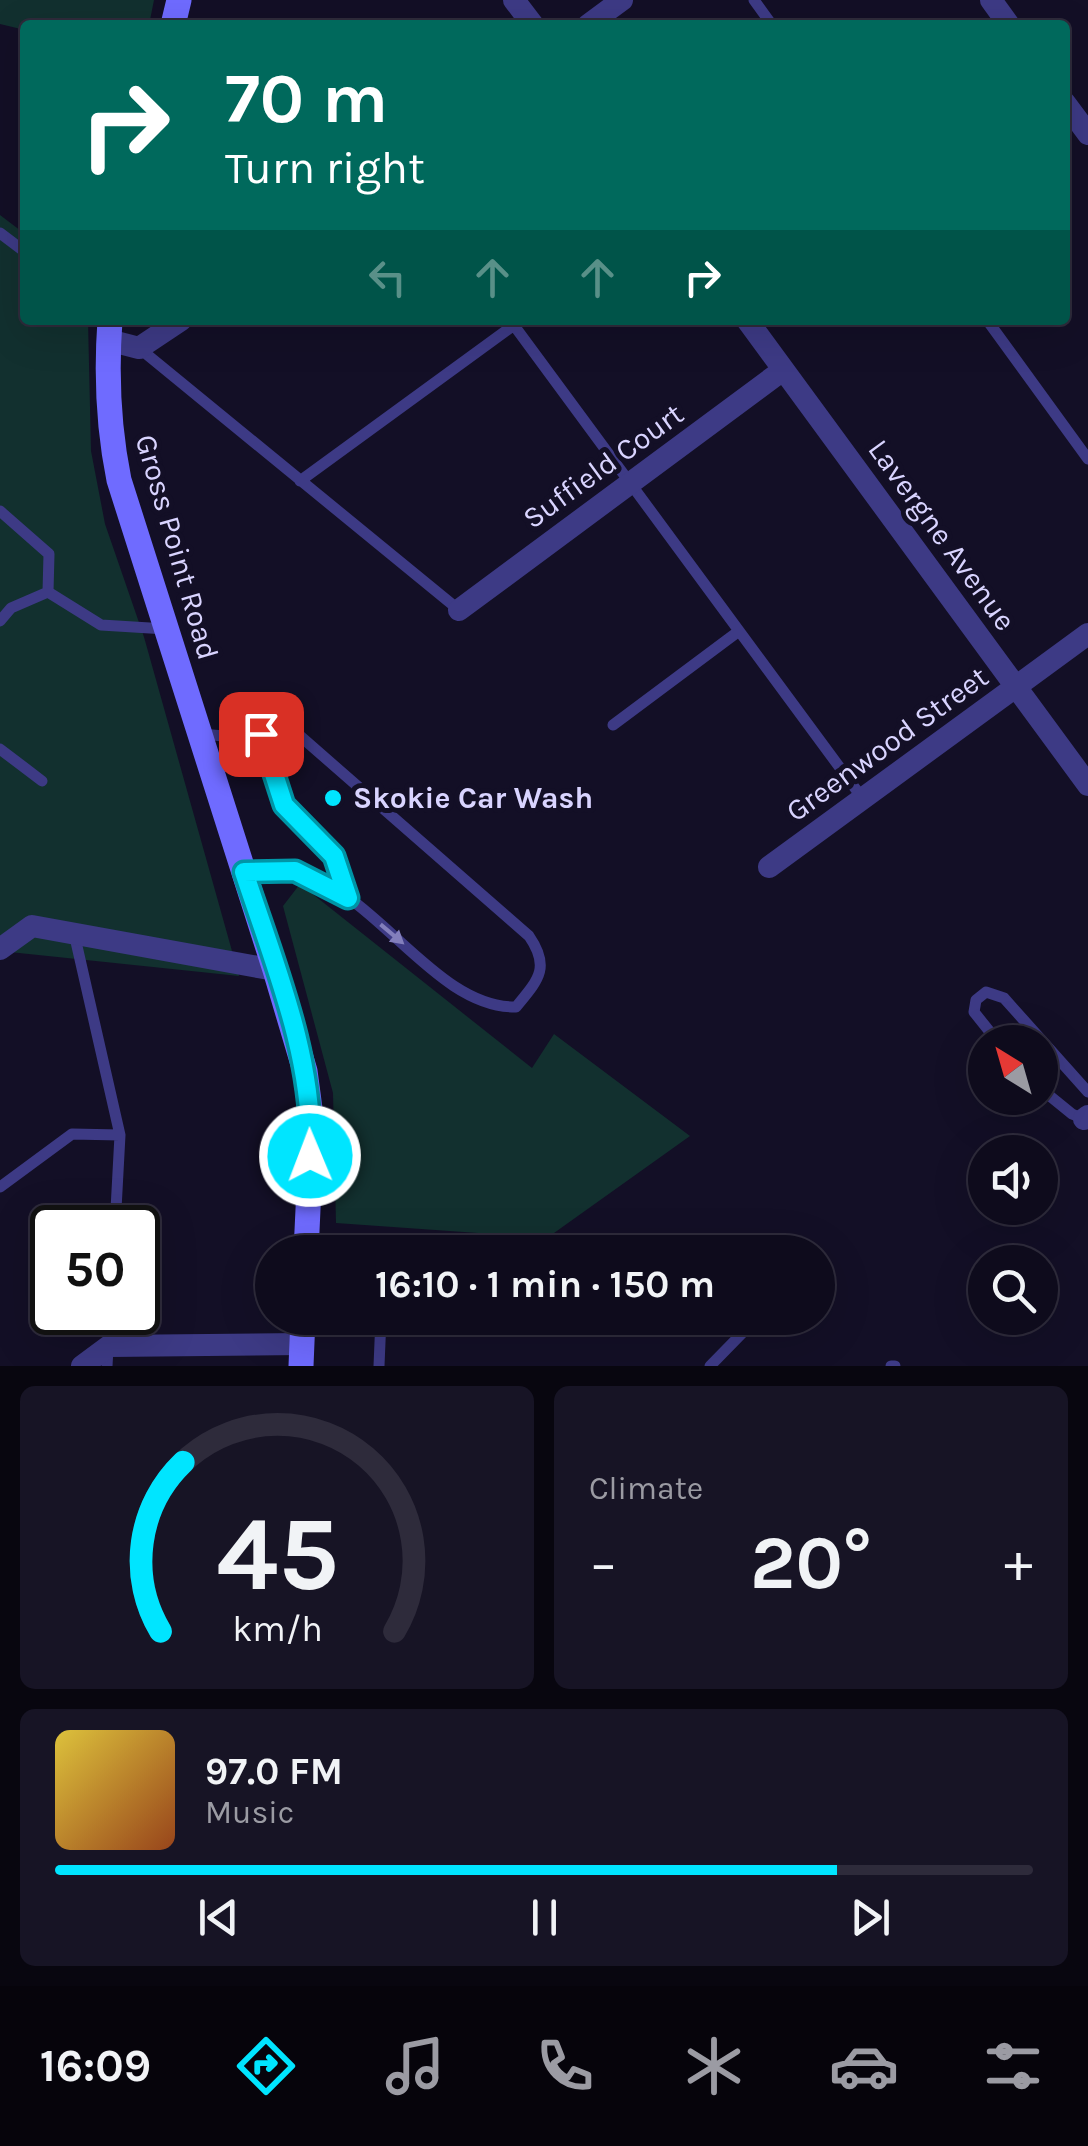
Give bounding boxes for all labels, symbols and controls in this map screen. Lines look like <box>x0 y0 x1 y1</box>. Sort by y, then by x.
text: 70 m <box>225 58 388 140</box>
icon: right <box>60 60 190 190</box>
text: Turn right <box>225 142 425 194</box>
icon: left <box>360 250 415 305</box>
icon: ahead <box>465 250 520 305</box>
icon: ahead <box>570 250 625 305</box>
icon: right <box>675 250 730 305</box>
street label: Suffield Court <box>516 396 690 536</box>
street label: Gross Point Road <box>128 430 226 664</box>
street label: Lavergne Avenue <box>861 432 1023 638</box>
street label: Greenwood Street <box>779 659 995 829</box>
pin <box>219 692 304 777</box>
icon: arrive <box>234 707 289 762</box>
place label: Skokie Car Wash <box>353 780 593 816</box>
marker: Skokie Car Wash <box>322 787 344 809</box>
one-way arrow <box>380 923 405 945</box>
north arrow <box>968 1025 1058 1115</box>
map controls <box>968 1025 1058 1335</box>
position arrow <box>258 1104 362 1208</box>
button: sound <box>968 1135 1058 1225</box>
speed limit sign: 50 <box>30 1205 160 1335</box>
button: search <box>968 1245 1058 1335</box>
text: 16:10 · 1 min · 150 m <box>375 1262 715 1307</box>
text: Climate <box>589 1470 703 1507</box>
text: 45 <box>216 1494 338 1615</box>
text: 20° <box>750 1519 872 1607</box>
text: − <box>589 1531 618 1595</box>
text: + <box>1004 1531 1033 1595</box>
text: km/h <box>232 1608 322 1650</box>
text: 97.0 FM <box>205 1749 343 1794</box>
text: Music <box>205 1794 294 1831</box>
icon: previous <box>191 1890 246 1945</box>
icon: pause <box>517 1890 572 1945</box>
icon: next <box>843 1890 898 1945</box>
icon: directions <box>231 2031 301 2101</box>
icon: music <box>380 2031 450 2101</box>
icon: phone <box>530 2031 600 2101</box>
icon: climate <box>679 2031 749 2101</box>
icon: car <box>829 2031 899 2101</box>
icon: filters <box>978 2031 1048 2101</box>
text: 16:09 <box>40 2040 151 2092</box>

